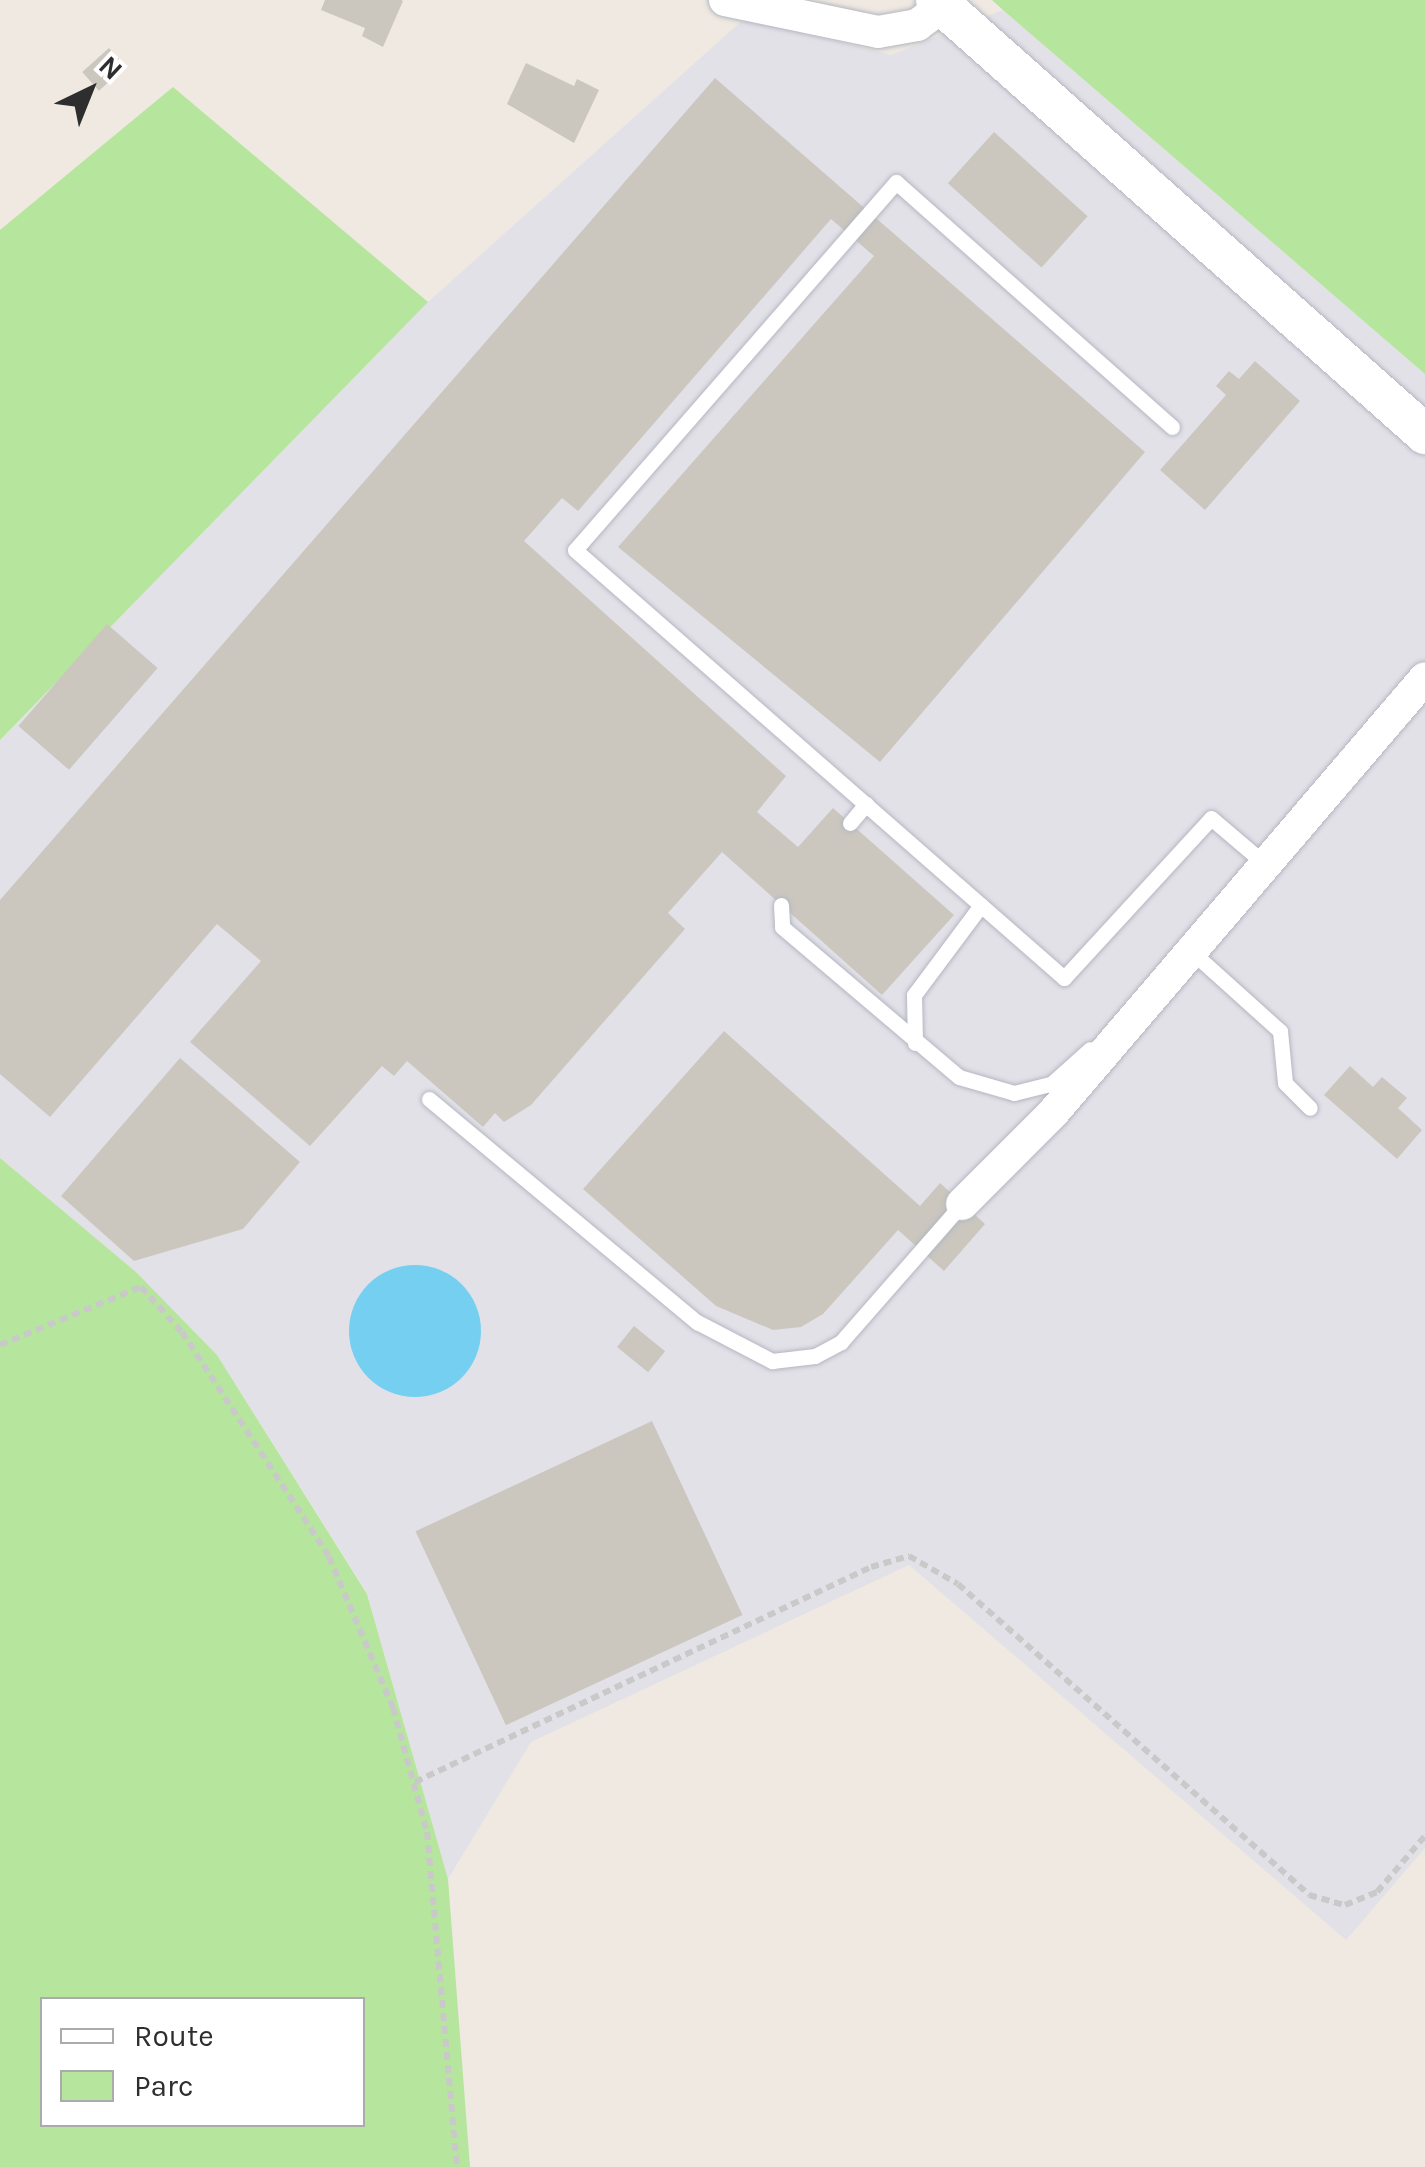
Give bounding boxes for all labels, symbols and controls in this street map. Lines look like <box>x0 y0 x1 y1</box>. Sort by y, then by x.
north arrow <box>40 40 140 140</box>
text: N <box>92 49 129 87</box>
legend <box>40 1997 365 2127</box>
text: Route <box>134 2018 214 2054</box>
text: Parc <box>134 2068 193 2104</box>

